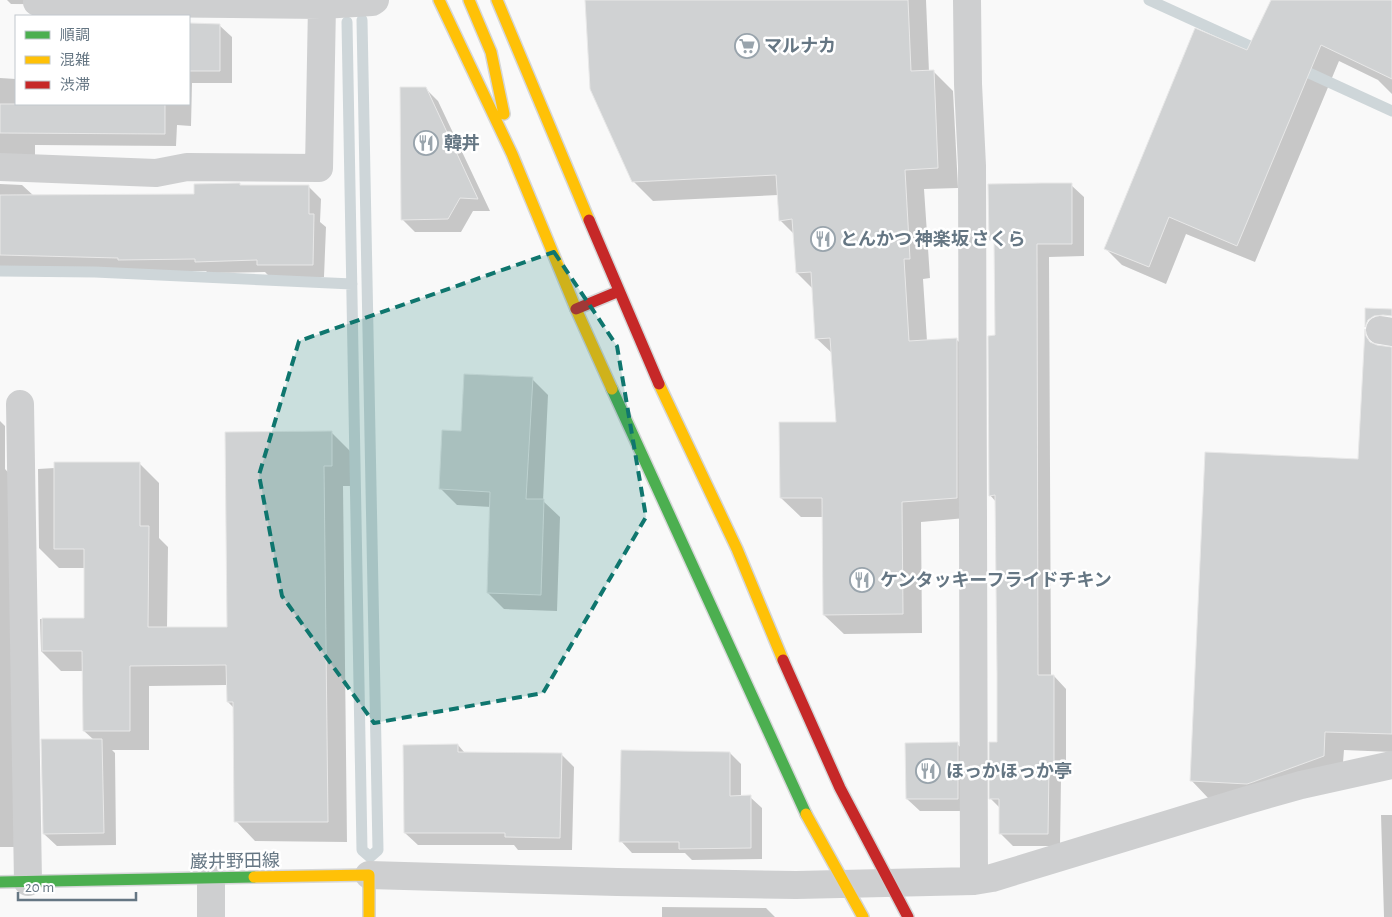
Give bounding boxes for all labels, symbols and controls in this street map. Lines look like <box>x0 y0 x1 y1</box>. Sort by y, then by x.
legend <box>15 15 190 105</box>
text: 順調 <box>60 28 90 43</box>
supermarket icon: マルナカ <box>734 33 760 59</box>
place label: マルナカ <box>764 37 836 56</box>
text: 混雑 <box>60 52 90 68</box>
text: 渋滞 <box>60 77 90 93</box>
restaurant icon: 韓丼 <box>413 130 439 156</box>
place label: 韓丼 <box>444 133 480 153</box>
restaurant icon: とんかつ 神楽坂 さくら <box>810 226 836 252</box>
place label: とんかつ 神楽坂 さくら <box>840 229 1025 249</box>
restaurant icon: ケンタッキーフライドチキン <box>849 567 875 593</box>
place label: ケンタッキーフライドチキン <box>880 571 1112 590</box>
restaurant icon: ほっかほっか亭 <box>915 758 941 784</box>
place label: ほっかほっか亭 <box>946 762 1072 781</box>
street label: 巌井野田線 <box>190 850 280 872</box>
scale bar <box>18 870 135 902</box>
text: 20 m <box>25 880 54 895</box>

